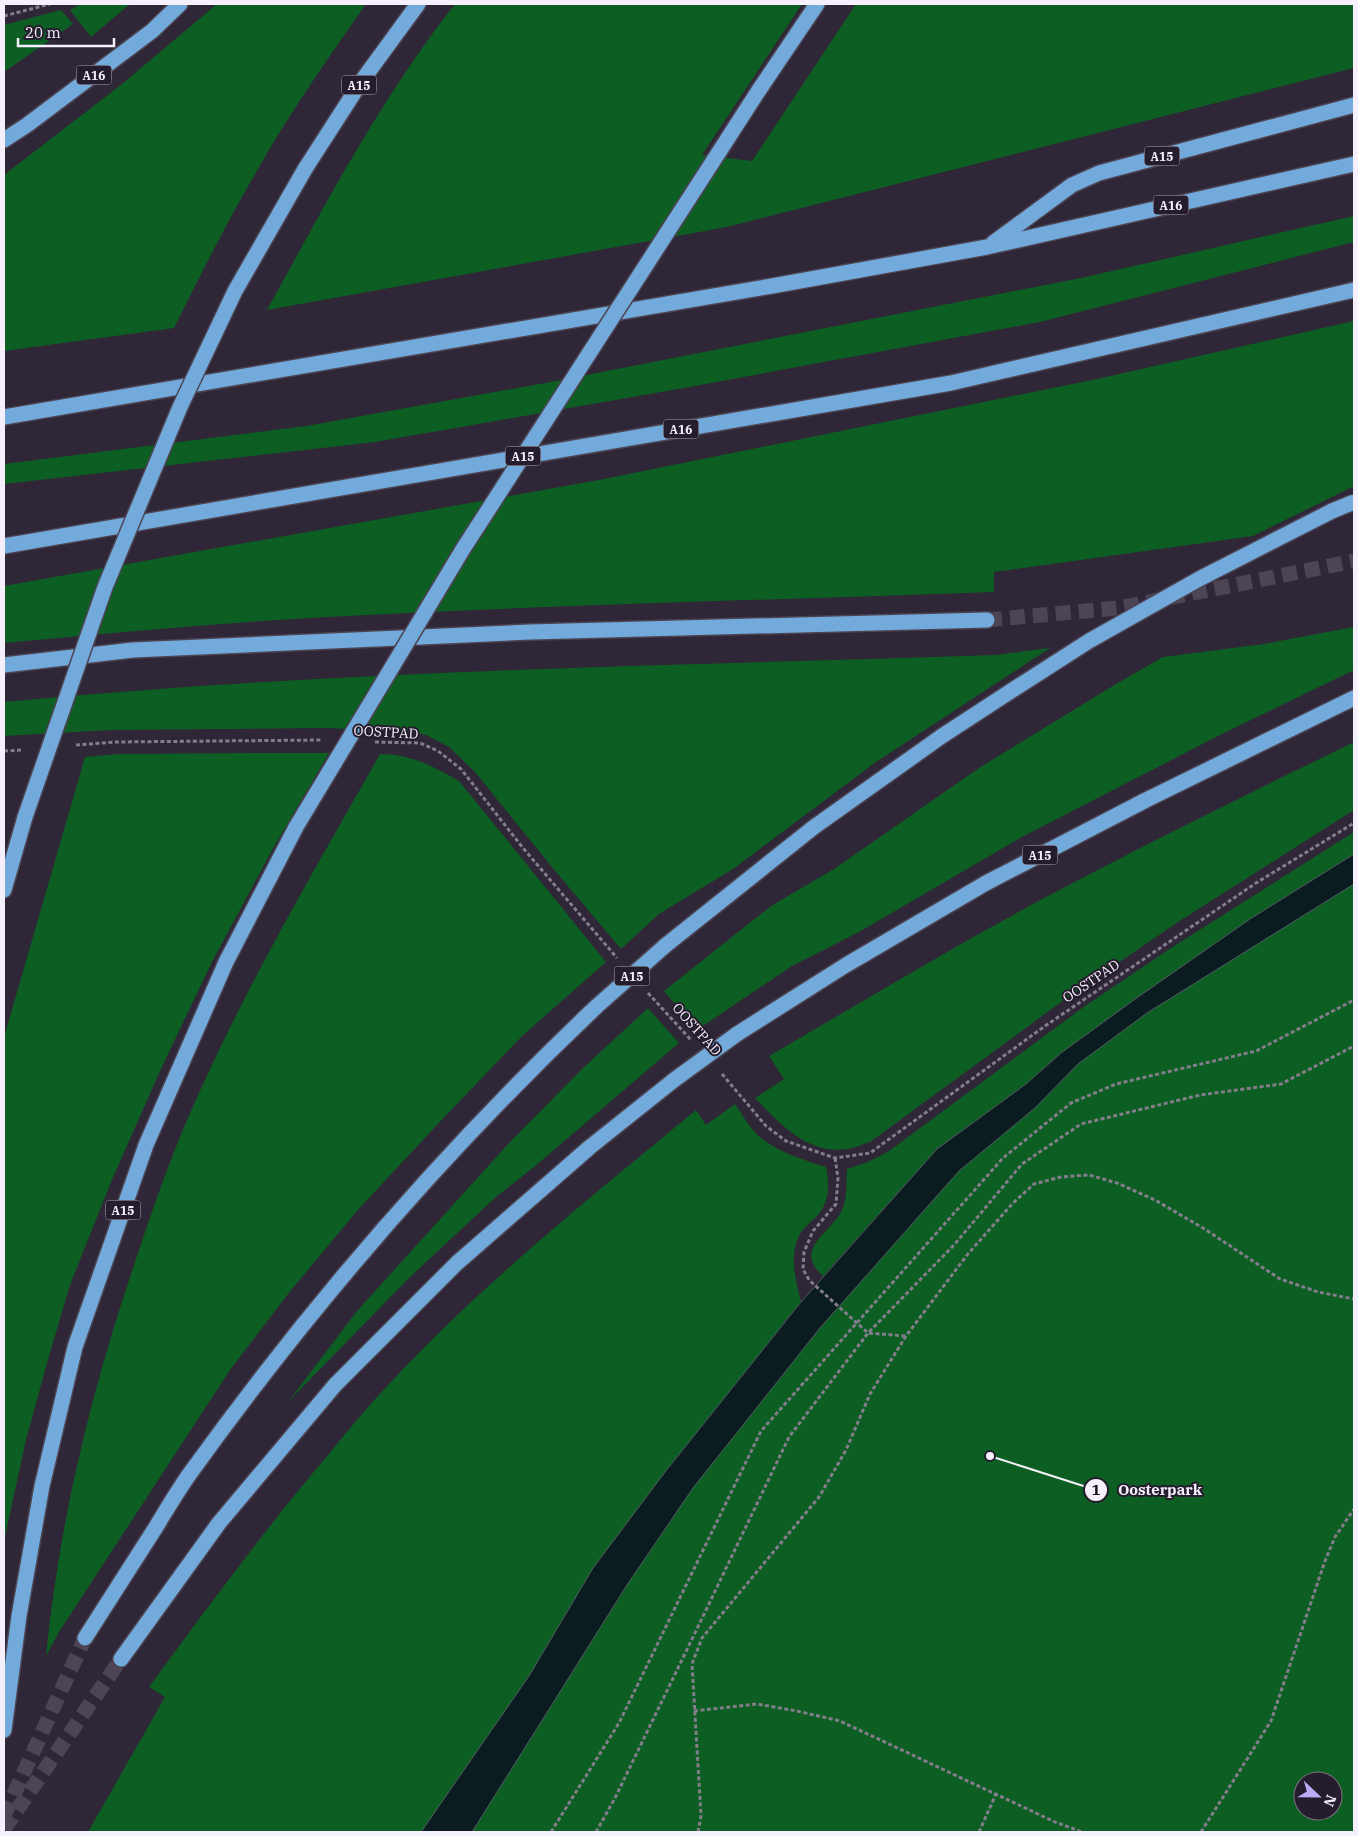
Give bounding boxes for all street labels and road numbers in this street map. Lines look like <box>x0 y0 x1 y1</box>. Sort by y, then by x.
road number: A16 <box>76 66 112 84</box>
road number: A15 <box>342 76 376 94</box>
road number: A15 <box>1144 146 1180 166</box>
road number: A16 <box>1154 196 1188 214</box>
road number: A16 <box>664 419 698 438</box>
road number: A15 <box>506 446 540 466</box>
street label: OOSTPAD <box>353 721 419 743</box>
road number: A15 <box>1022 846 1058 864</box>
street label: OOSTPAD <box>1059 955 1123 1007</box>
road number: A15 <box>614 966 650 986</box>
street label: OOSTPAD <box>669 999 726 1059</box>
road number: A15 <box>106 1200 140 1220</box>

